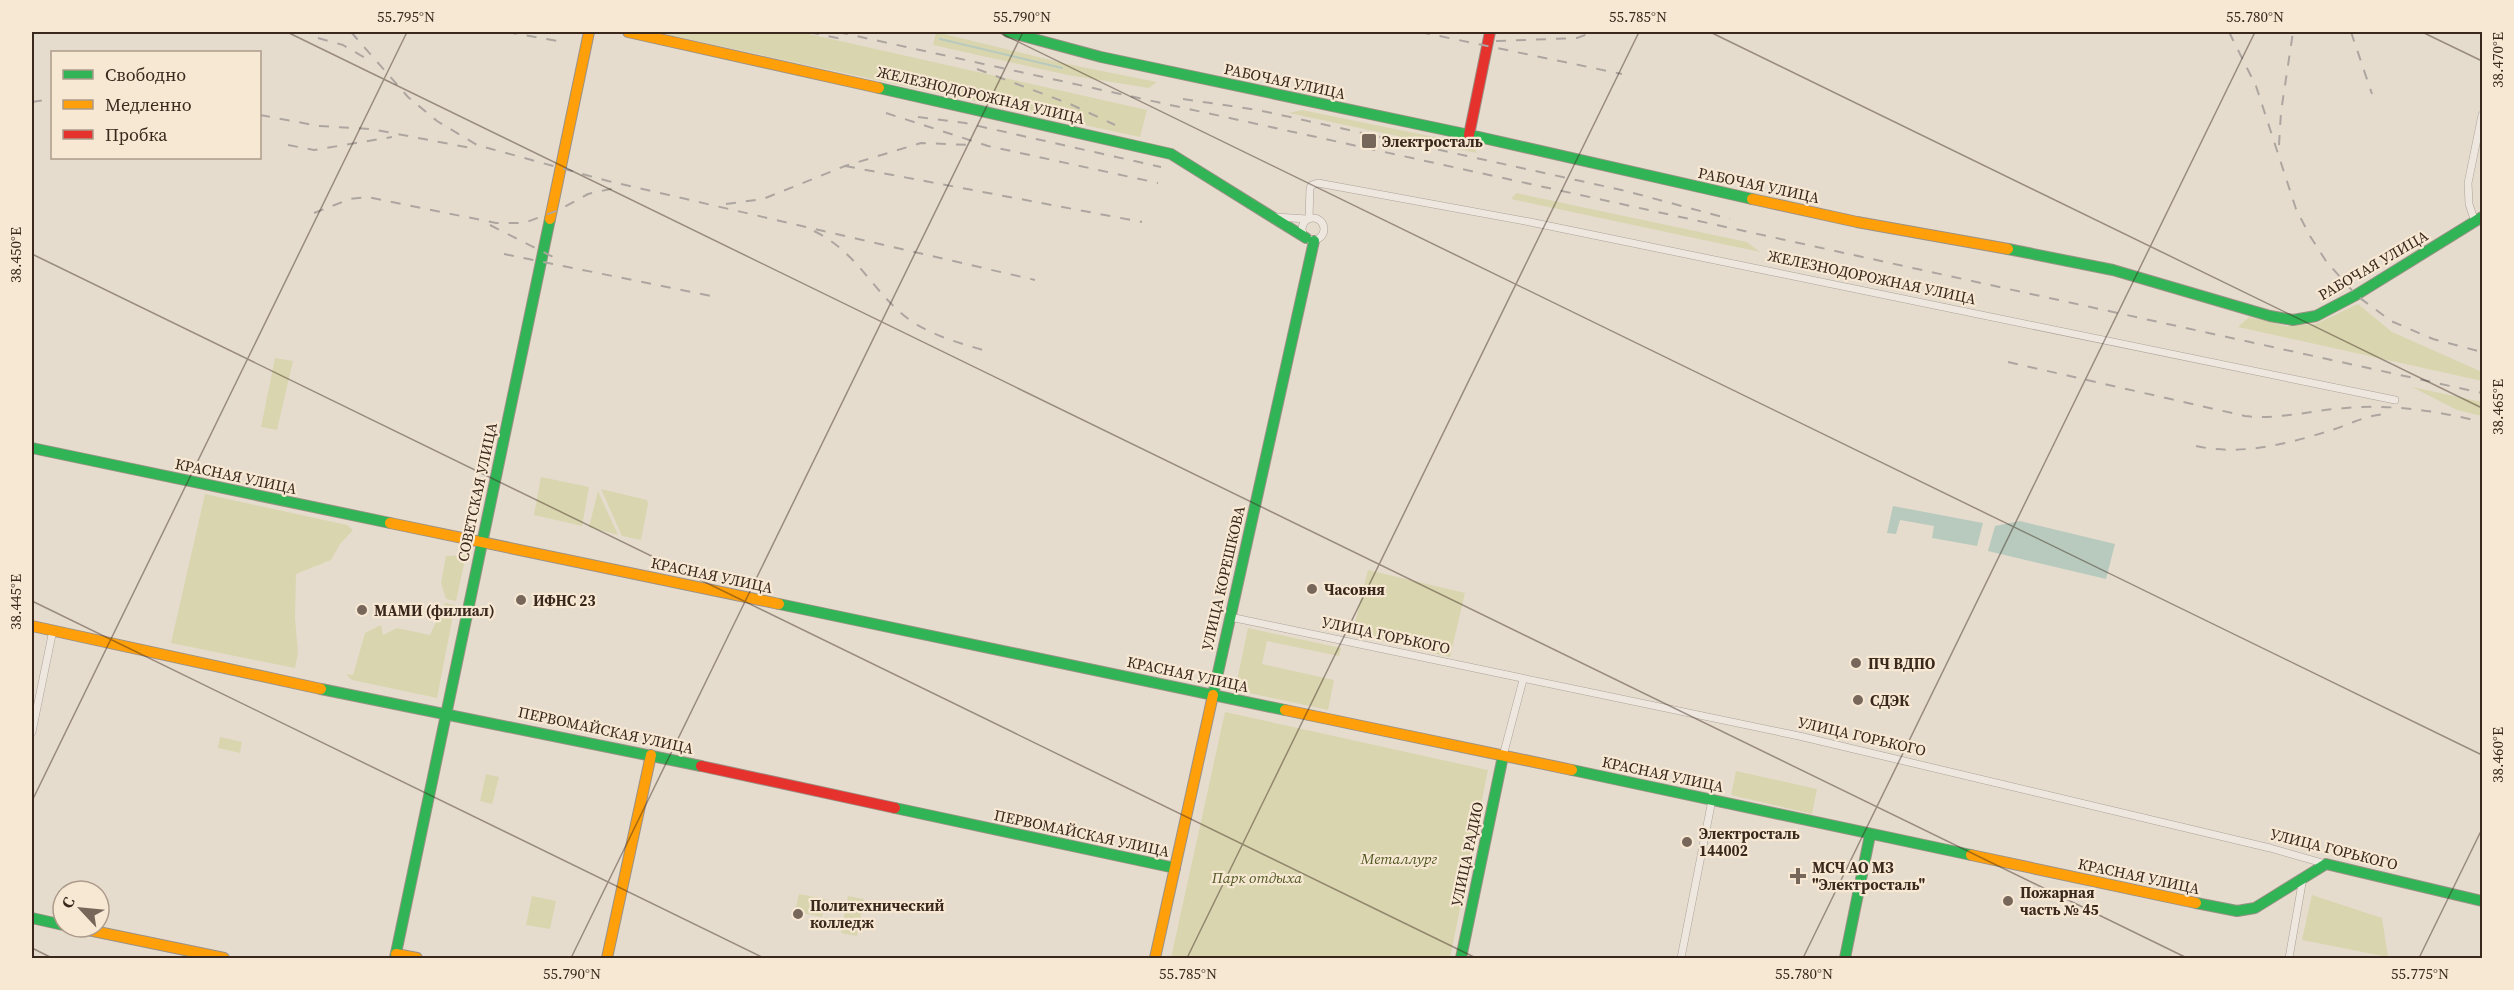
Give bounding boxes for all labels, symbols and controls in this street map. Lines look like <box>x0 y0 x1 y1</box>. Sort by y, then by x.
text: 55.795°N <box>377 6 435 27</box>
text: 55.790°N <box>993 6 1051 27</box>
text: 55.785°N <box>1609 6 1667 27</box>
text: 55.780°N <box>2226 6 2284 27</box>
text: 38.470°E <box>2487 32 2508 88</box>
legend <box>51 51 261 159</box>
street label: РАБОЧАЯ УЛИЦА <box>1222 58 1348 104</box>
street label: ЖЕЛЕЗНОДОРОЖНАЯ УЛИЦА <box>875 61 1087 129</box>
text: Свободно <box>105 62 186 87</box>
text: Медленно <box>105 92 192 117</box>
text: Пробка <box>105 122 168 147</box>
place label: Электросталь <box>1382 131 1483 152</box>
marker: Электросталь <box>1360 132 1378 150</box>
street label: РАБОЧАЯ УЛИЦА <box>1696 162 1822 208</box>
street label: РАБОЧАЯ УЛИЦА <box>2314 225 2432 305</box>
text: 38.450°E <box>5 227 26 283</box>
street label: ЖЕЛЕЗНОДОРОЖНАЯ УЛИЦА <box>1766 245 1978 309</box>
text: 38.465°E <box>2487 379 2508 435</box>
street label: СОВЕТСКАЯ УЛИЦА <box>452 420 502 564</box>
street label: КРАСНАЯ УЛИЦА <box>173 453 299 499</box>
street label: УЛИЦА КОРЕШКОВА <box>1196 504 1250 652</box>
street label: КРАСНАЯ УЛИЦА <box>649 552 775 598</box>
text: 38.445°E <box>5 574 26 630</box>
place label: Часовня <box>1324 579 1385 600</box>
marker: Часовня <box>1305 582 1319 596</box>
place label: ИФНС 23 <box>533 590 596 611</box>
marker: ИФНС 23 <box>514 593 528 607</box>
place label: МАМИ (филиал) <box>374 600 495 621</box>
marker: МАМИ (филиал) <box>355 603 369 617</box>
street label: УЛИЦА ГОРЬКОГО <box>1320 611 1452 659</box>
street label: КРАСНАЯ УЛИЦА <box>1125 651 1251 697</box>
place label: ПЧ ВДПО <box>1868 653 1936 674</box>
marker: ПЧ ВДПО <box>1849 656 1863 670</box>
place label: СДЭК <box>1870 690 1910 711</box>
marker: СДЭК <box>1851 693 1865 707</box>
street label: ПЕРВОМАЙСКАЯ УЛИЦА <box>516 701 696 759</box>
street label: УЛИЦА ГОРЬКОГО <box>1796 711 1928 761</box>
text: 38.460°E <box>2487 727 2508 783</box>
street label: КРАСНАЯ УЛИЦА <box>1600 751 1726 797</box>
street label: УЛИЦА РАДИО <box>1446 800 1488 908</box>
street label: ПЕРВОМАЙСКАЯ УЛИЦА <box>992 804 1172 862</box>
place label: Электросталь 144002 <box>1699 823 1800 861</box>
street label: УЛИЦА ГОРЬКОГО <box>2268 823 2400 875</box>
marker: Электросталь 144002 <box>1680 835 1694 849</box>
park label: Металлург <box>1360 848 1438 869</box>
street label: КРАСНАЯ УЛИЦА <box>2076 853 2202 899</box>
place label: МСЧ АО МЗ "Электросталь" <box>1812 857 1925 895</box>
park label: Парк отдыха <box>1211 867 1302 888</box>
marker: МСЧ АО МЗ "Электросталь" <box>1789 867 1807 885</box>
north arrow <box>51 879 111 939</box>
place label: Пожарная часть № 45 <box>2020 882 2099 920</box>
text: С <box>55 893 80 912</box>
marker: Пожарная часть № 45 <box>2001 894 2015 908</box>
place label: Политехнический колледж <box>810 895 945 933</box>
marker: Политехнический колледж <box>791 907 805 921</box>
text: 55.790°N <box>543 963 601 984</box>
text: 55.785°N <box>1159 963 1217 984</box>
text: 55.780°N <box>1775 963 1833 984</box>
text: 55.775°N <box>2391 963 2449 984</box>

